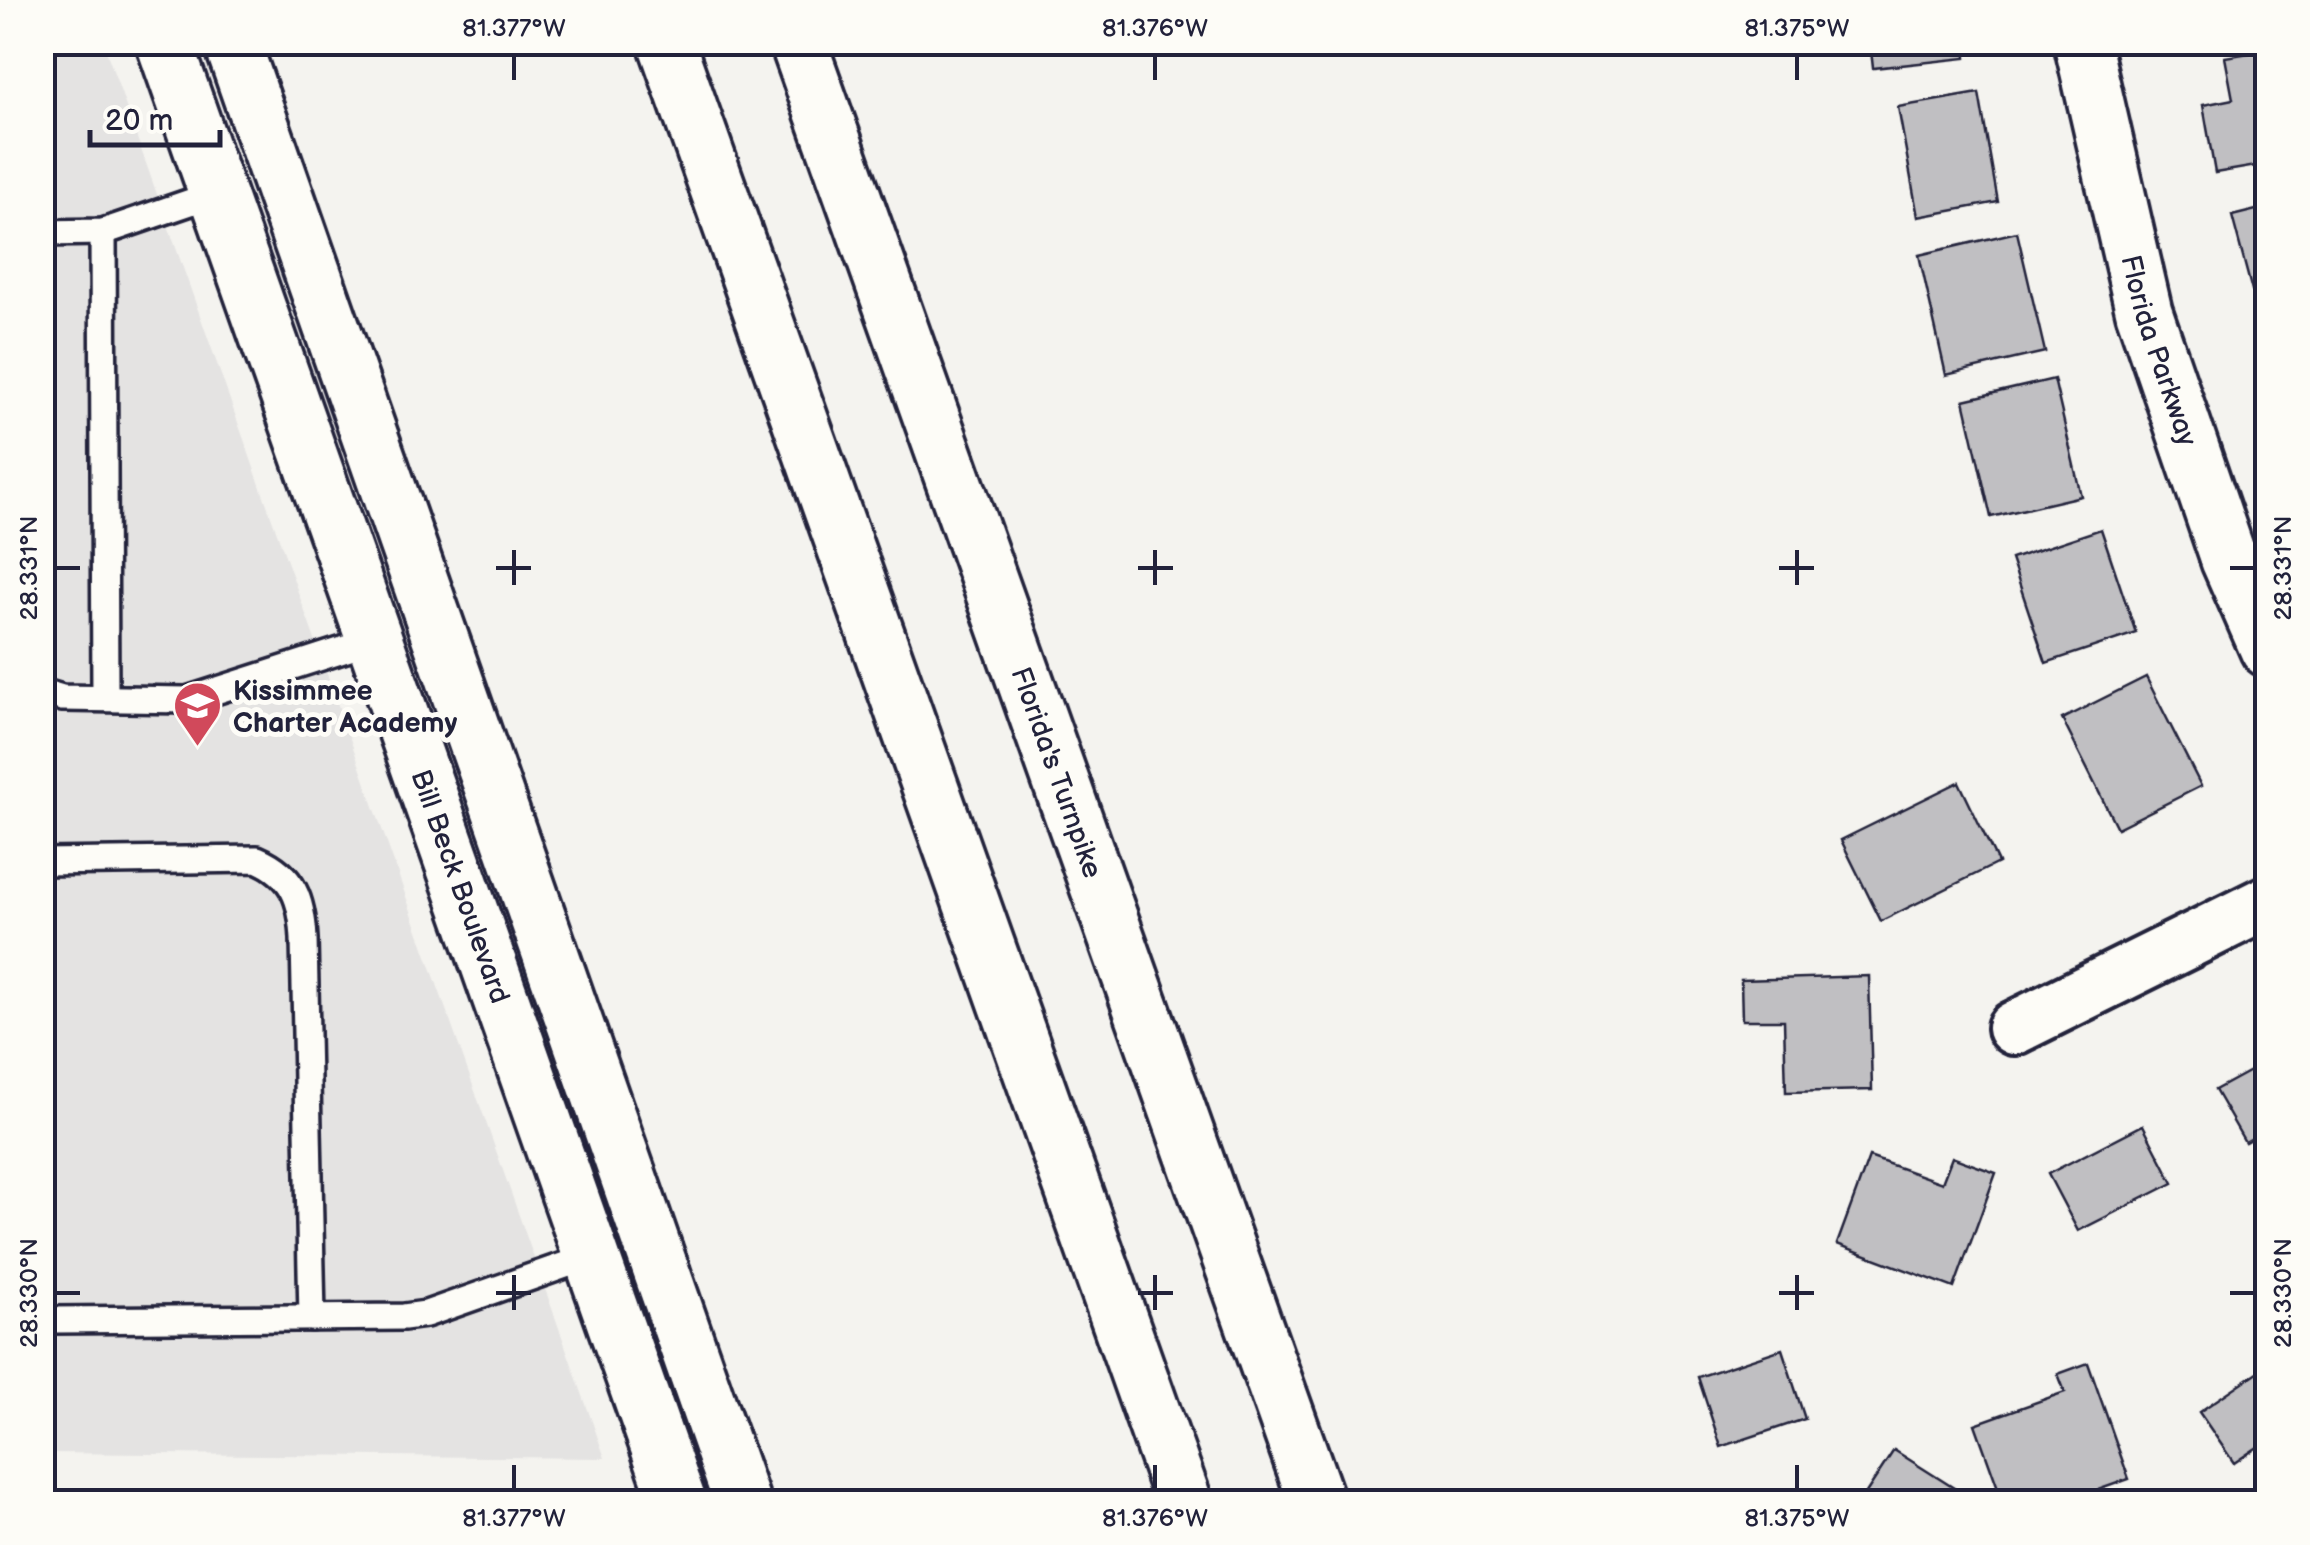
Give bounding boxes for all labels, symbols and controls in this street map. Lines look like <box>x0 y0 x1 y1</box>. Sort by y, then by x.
text: 81.377°W <box>462 13 566 44</box>
text: 81.376°W <box>1102 13 1208 44</box>
text: 81.375°W <box>1744 13 1850 44</box>
scale bar <box>90 85 220 147</box>
text: 20 m <box>105 103 173 139</box>
street label: Florida Parkway <box>2113 252 2204 451</box>
text: 28.331°N <box>14 516 45 620</box>
text: 28.331°N <box>2268 516 2299 620</box>
street label: Florida's Turnpike <box>1004 663 1109 882</box>
place label: Kissimmee Charter Academy <box>233 675 457 740</box>
school or university icon: Kissimmee Charter Academy <box>172 680 224 748</box>
street label: Bill Beck Boulevard <box>403 766 516 1008</box>
text: 28.330°N <box>14 1238 45 1348</box>
text: 28.330°N <box>2268 1238 2299 1348</box>
text: 81.377°W <box>462 1503 566 1534</box>
text: 81.376°W <box>1102 1503 1208 1534</box>
text: 81.375°W <box>1744 1503 1850 1534</box>

